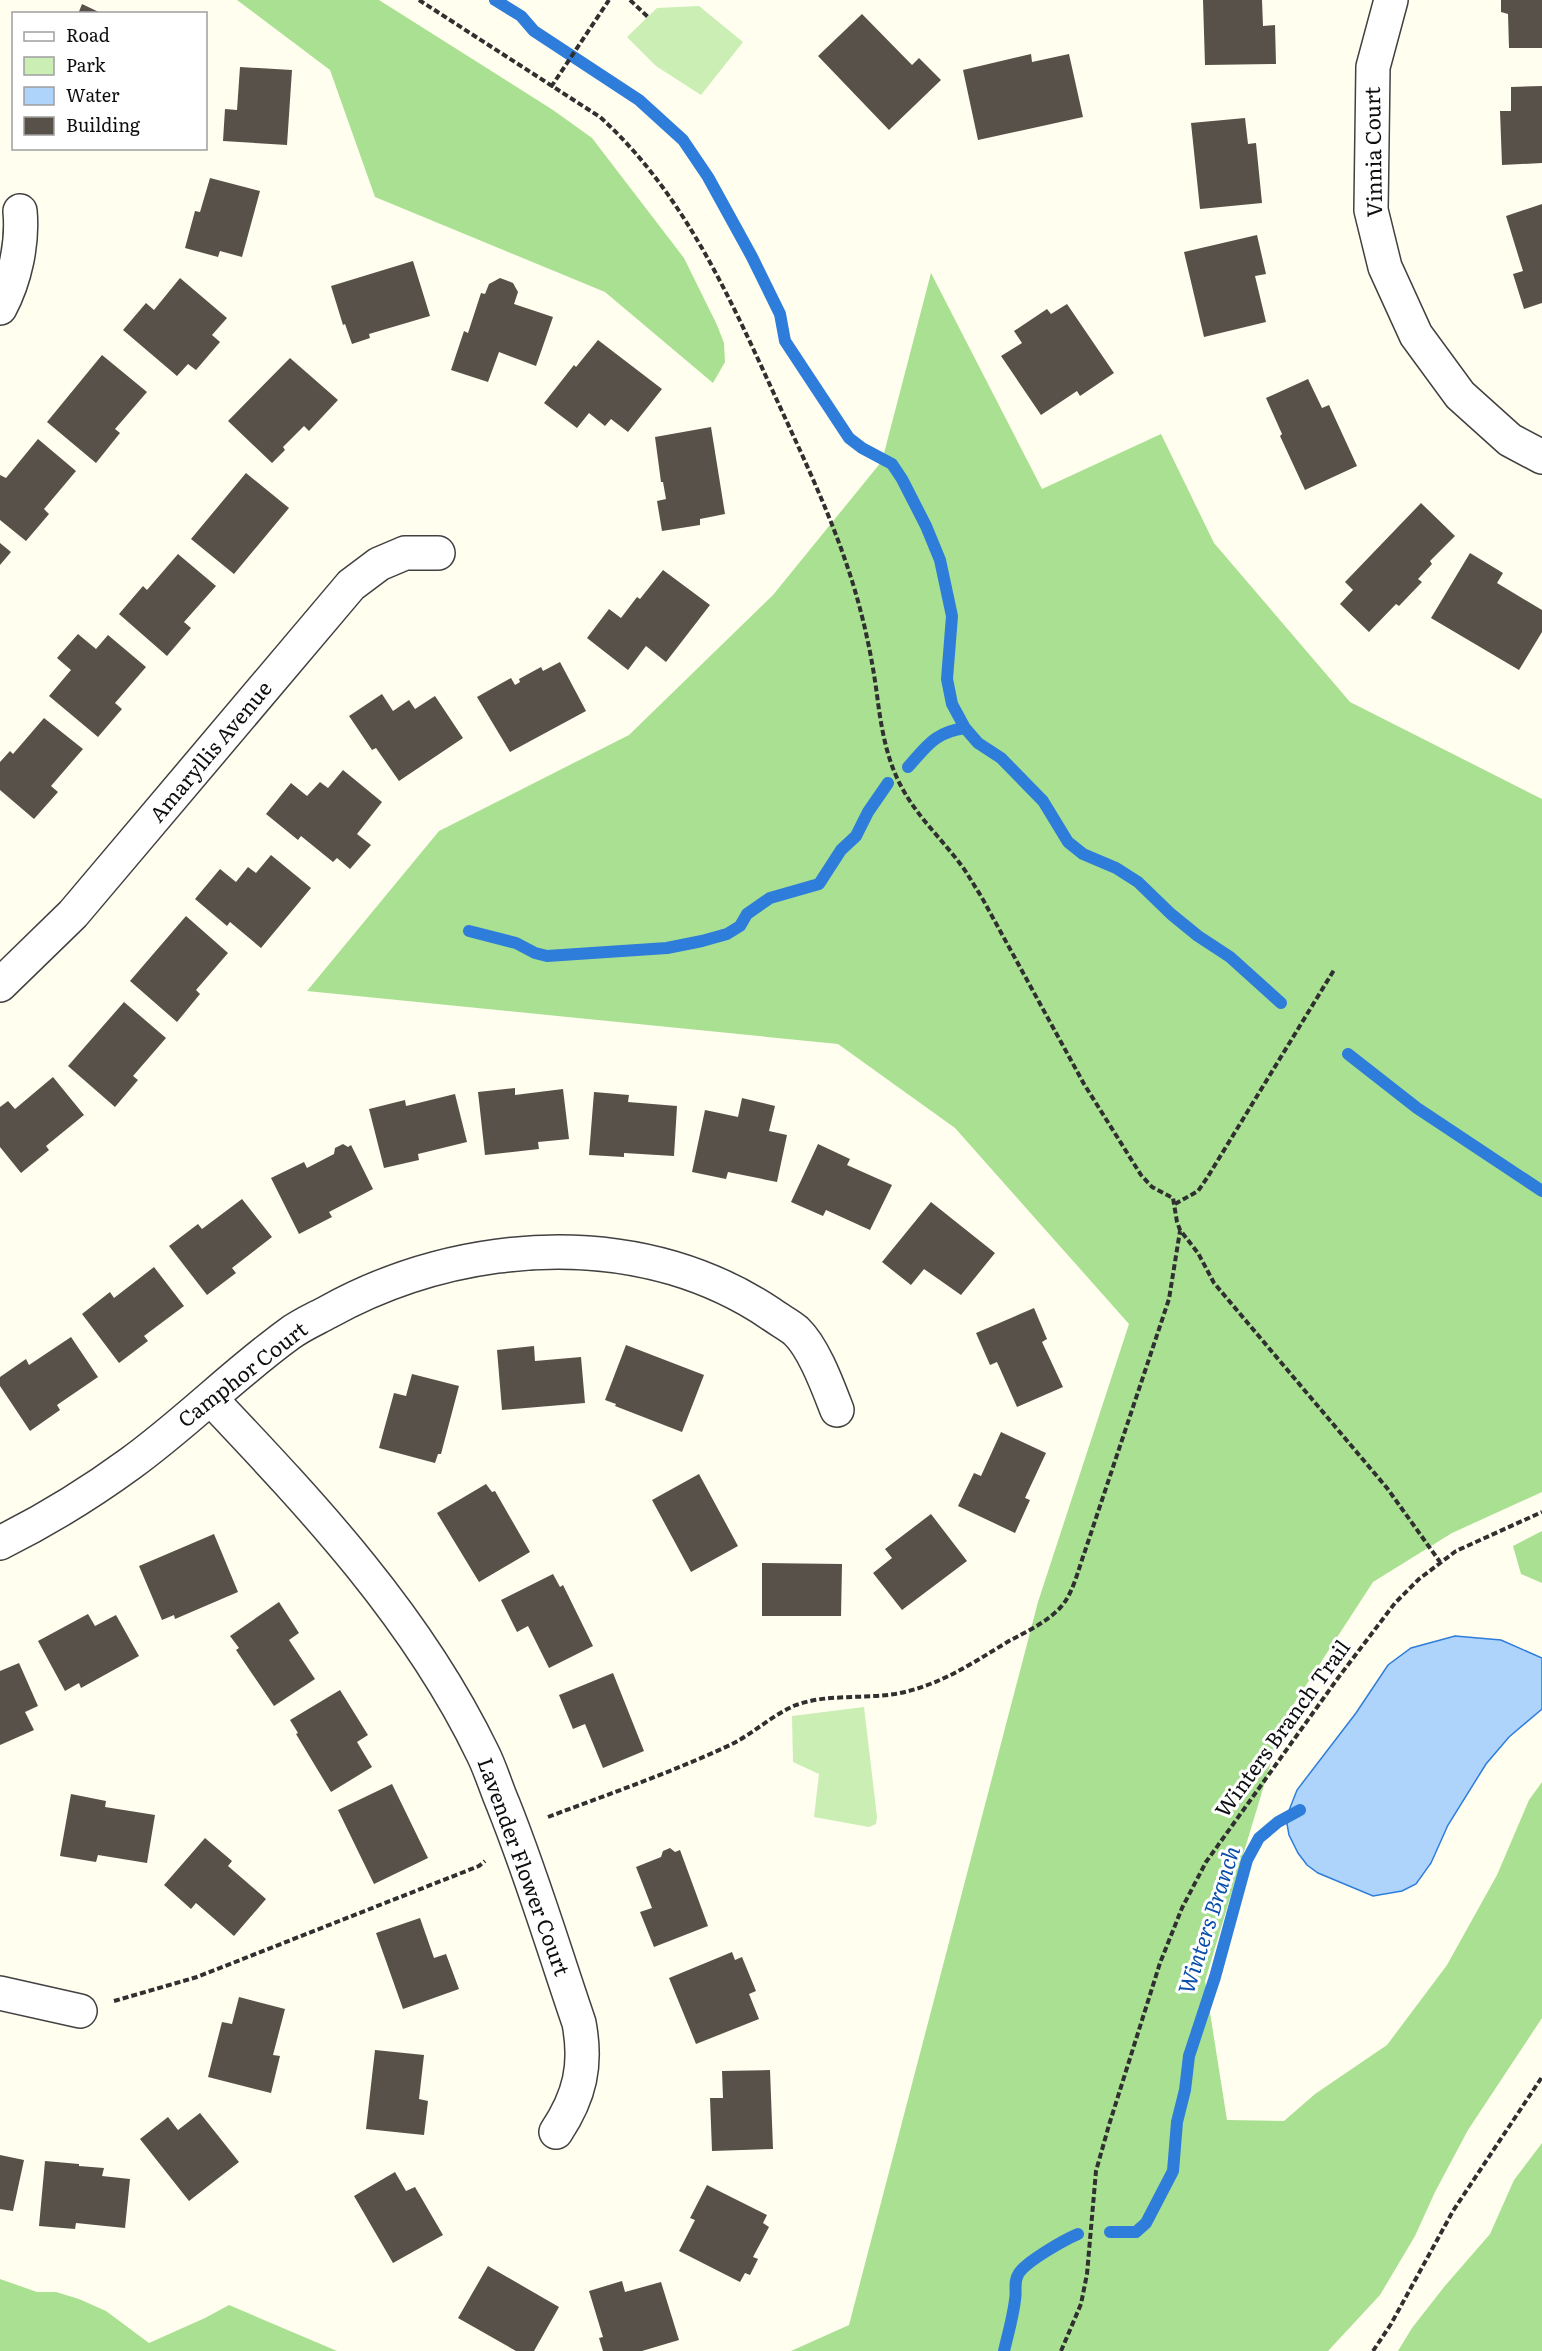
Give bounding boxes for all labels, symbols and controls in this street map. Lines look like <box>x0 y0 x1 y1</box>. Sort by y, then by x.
legend <box>12 12 207 150</box>
text: Road <box>66 21 110 48</box>
text: Park <box>66 51 107 78</box>
text: Water <box>66 81 120 108</box>
street label: Vinnia Court <box>1355 86 1388 218</box>
text: Building <box>66 111 141 138</box>
street label: Amaryllis Avenue <box>141 673 278 828</box>
street label: Camphor Court <box>170 1312 313 1434</box>
street label: Winters Branch Trail <box>1206 1632 1356 1823</box>
street label: Lavender Flower Court <box>471 1753 579 1980</box>
water label: Winters Branch <box>1168 1841 1247 1998</box>

